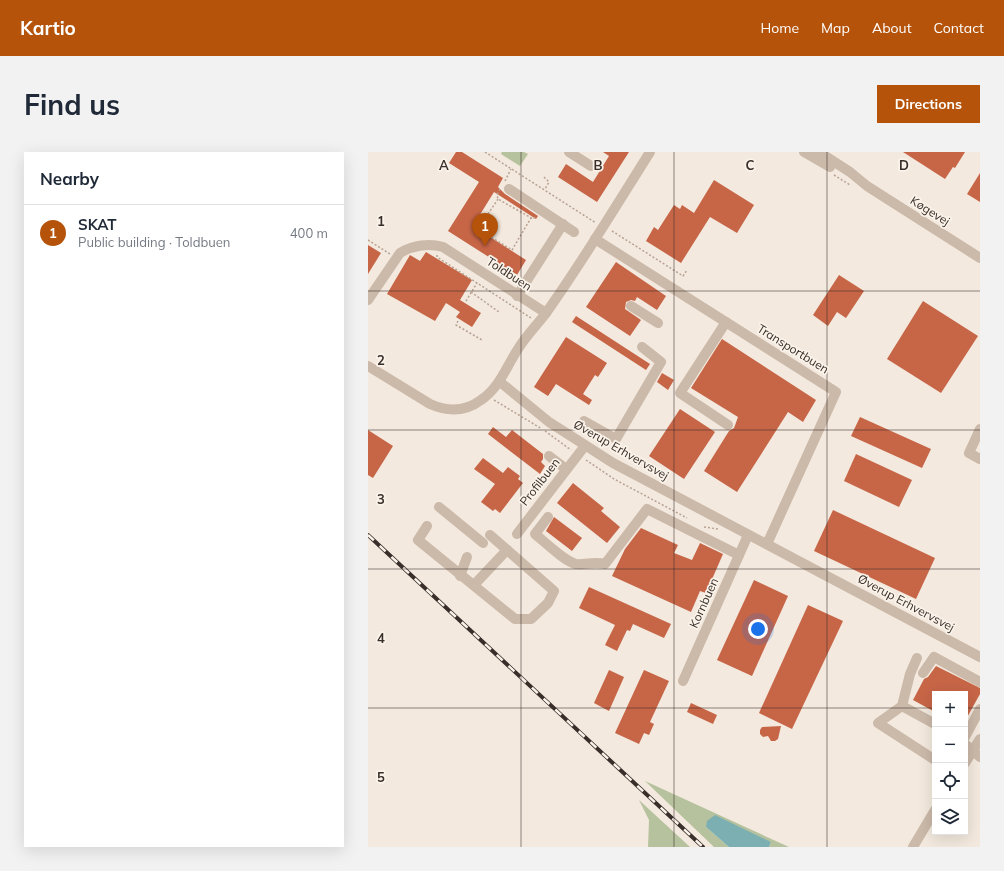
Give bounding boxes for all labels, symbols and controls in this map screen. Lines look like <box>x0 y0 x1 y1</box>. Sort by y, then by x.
text: Kartio <box>20 16 76 40</box>
text: Home <box>760 19 799 37</box>
text: Map <box>821 19 850 37</box>
text: About <box>872 19 912 37</box>
text: Contact <box>934 19 984 37</box>
button: Directions <box>877 85 980 123</box>
text: Find us <box>24 87 120 122</box>
text: A <box>439 157 449 173</box>
text: B <box>594 157 603 173</box>
text: C <box>746 157 755 173</box>
text: D <box>899 157 909 173</box>
text: Nearby <box>40 168 99 189</box>
street label: Køgevej <box>908 193 953 229</box>
text: 1 <box>377 213 385 229</box>
pin: 1 <box>472 213 498 246</box>
text: SKAT <box>78 215 117 234</box>
text: 1 <box>49 225 57 241</box>
text: 400 m <box>290 225 328 241</box>
text: Public building · Toldbuen <box>78 234 231 250</box>
street label: Toldbuen <box>484 253 535 294</box>
street label: Transportbuen <box>755 321 832 377</box>
text: 2 <box>377 352 385 368</box>
street label: Øverup Erhvervsvej <box>571 416 672 483</box>
street label: Profilbuen <box>516 455 563 508</box>
text: 3 <box>377 491 385 507</box>
street label: Øverup Erhvervsvej <box>855 571 957 634</box>
street label: Kornbuen <box>686 575 721 630</box>
your location <box>748 619 768 639</box>
text: 4 <box>377 630 385 646</box>
map controls <box>932 691 968 835</box>
button: + <box>932 691 968 727</box>
button: − <box>932 727 968 763</box>
button: locate <box>932 763 968 799</box>
text: 5 <box>377 769 385 785</box>
button: layers <box>932 799 968 835</box>

